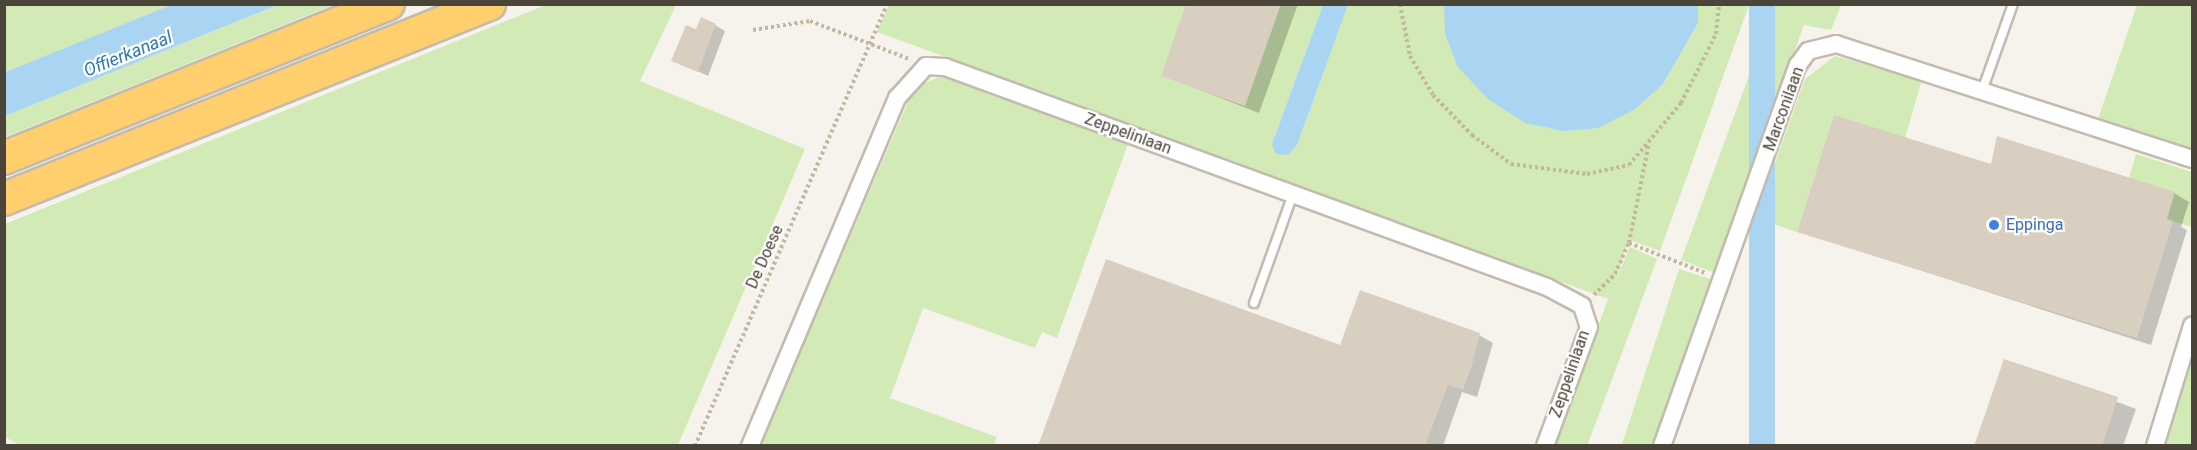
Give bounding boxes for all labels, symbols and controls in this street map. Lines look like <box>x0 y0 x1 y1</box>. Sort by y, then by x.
water label: Offierkanaal <box>81 27 175 81</box>
street label: Marconilaan <box>1760 64 1808 154</box>
street label: Zeppelinlaan <box>1082 109 1174 159</box>
place label: Eppinga <box>2006 215 2063 235</box>
marker: Eppinga <box>1987 218 2001 232</box>
street label: De Doese <box>742 222 788 292</box>
street label: Zeppelinlaan <box>1546 328 1594 420</box>

